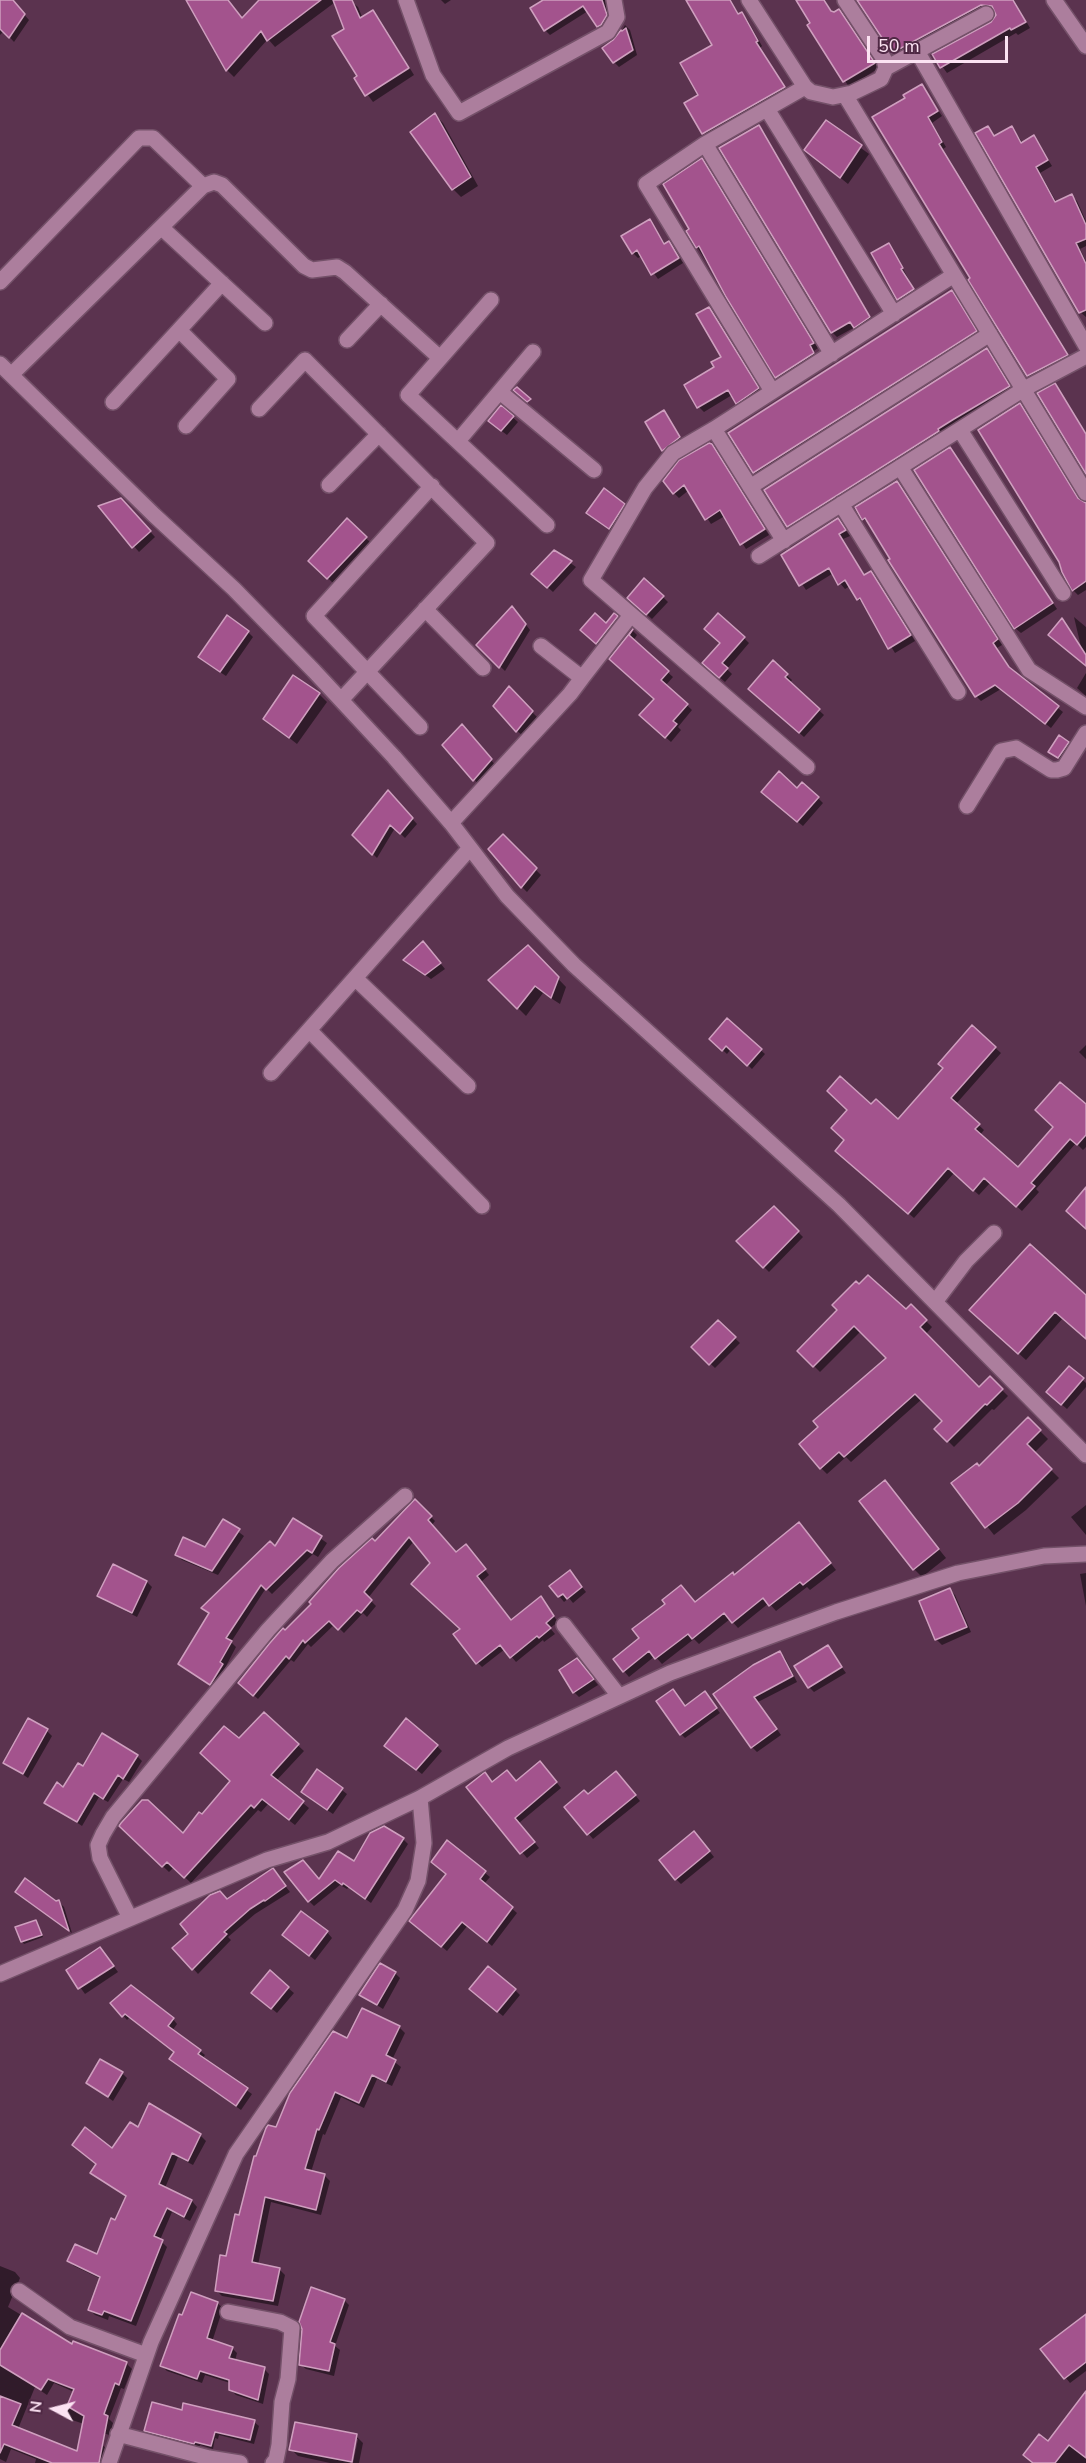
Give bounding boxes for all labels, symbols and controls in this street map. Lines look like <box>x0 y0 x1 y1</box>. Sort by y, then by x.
scale bar <box>870 24 1011 62</box>
text: 50 m <box>878 34 920 58</box>
north arrow <box>24 2379 84 2439</box>
text: N <box>24 2400 48 2414</box>

